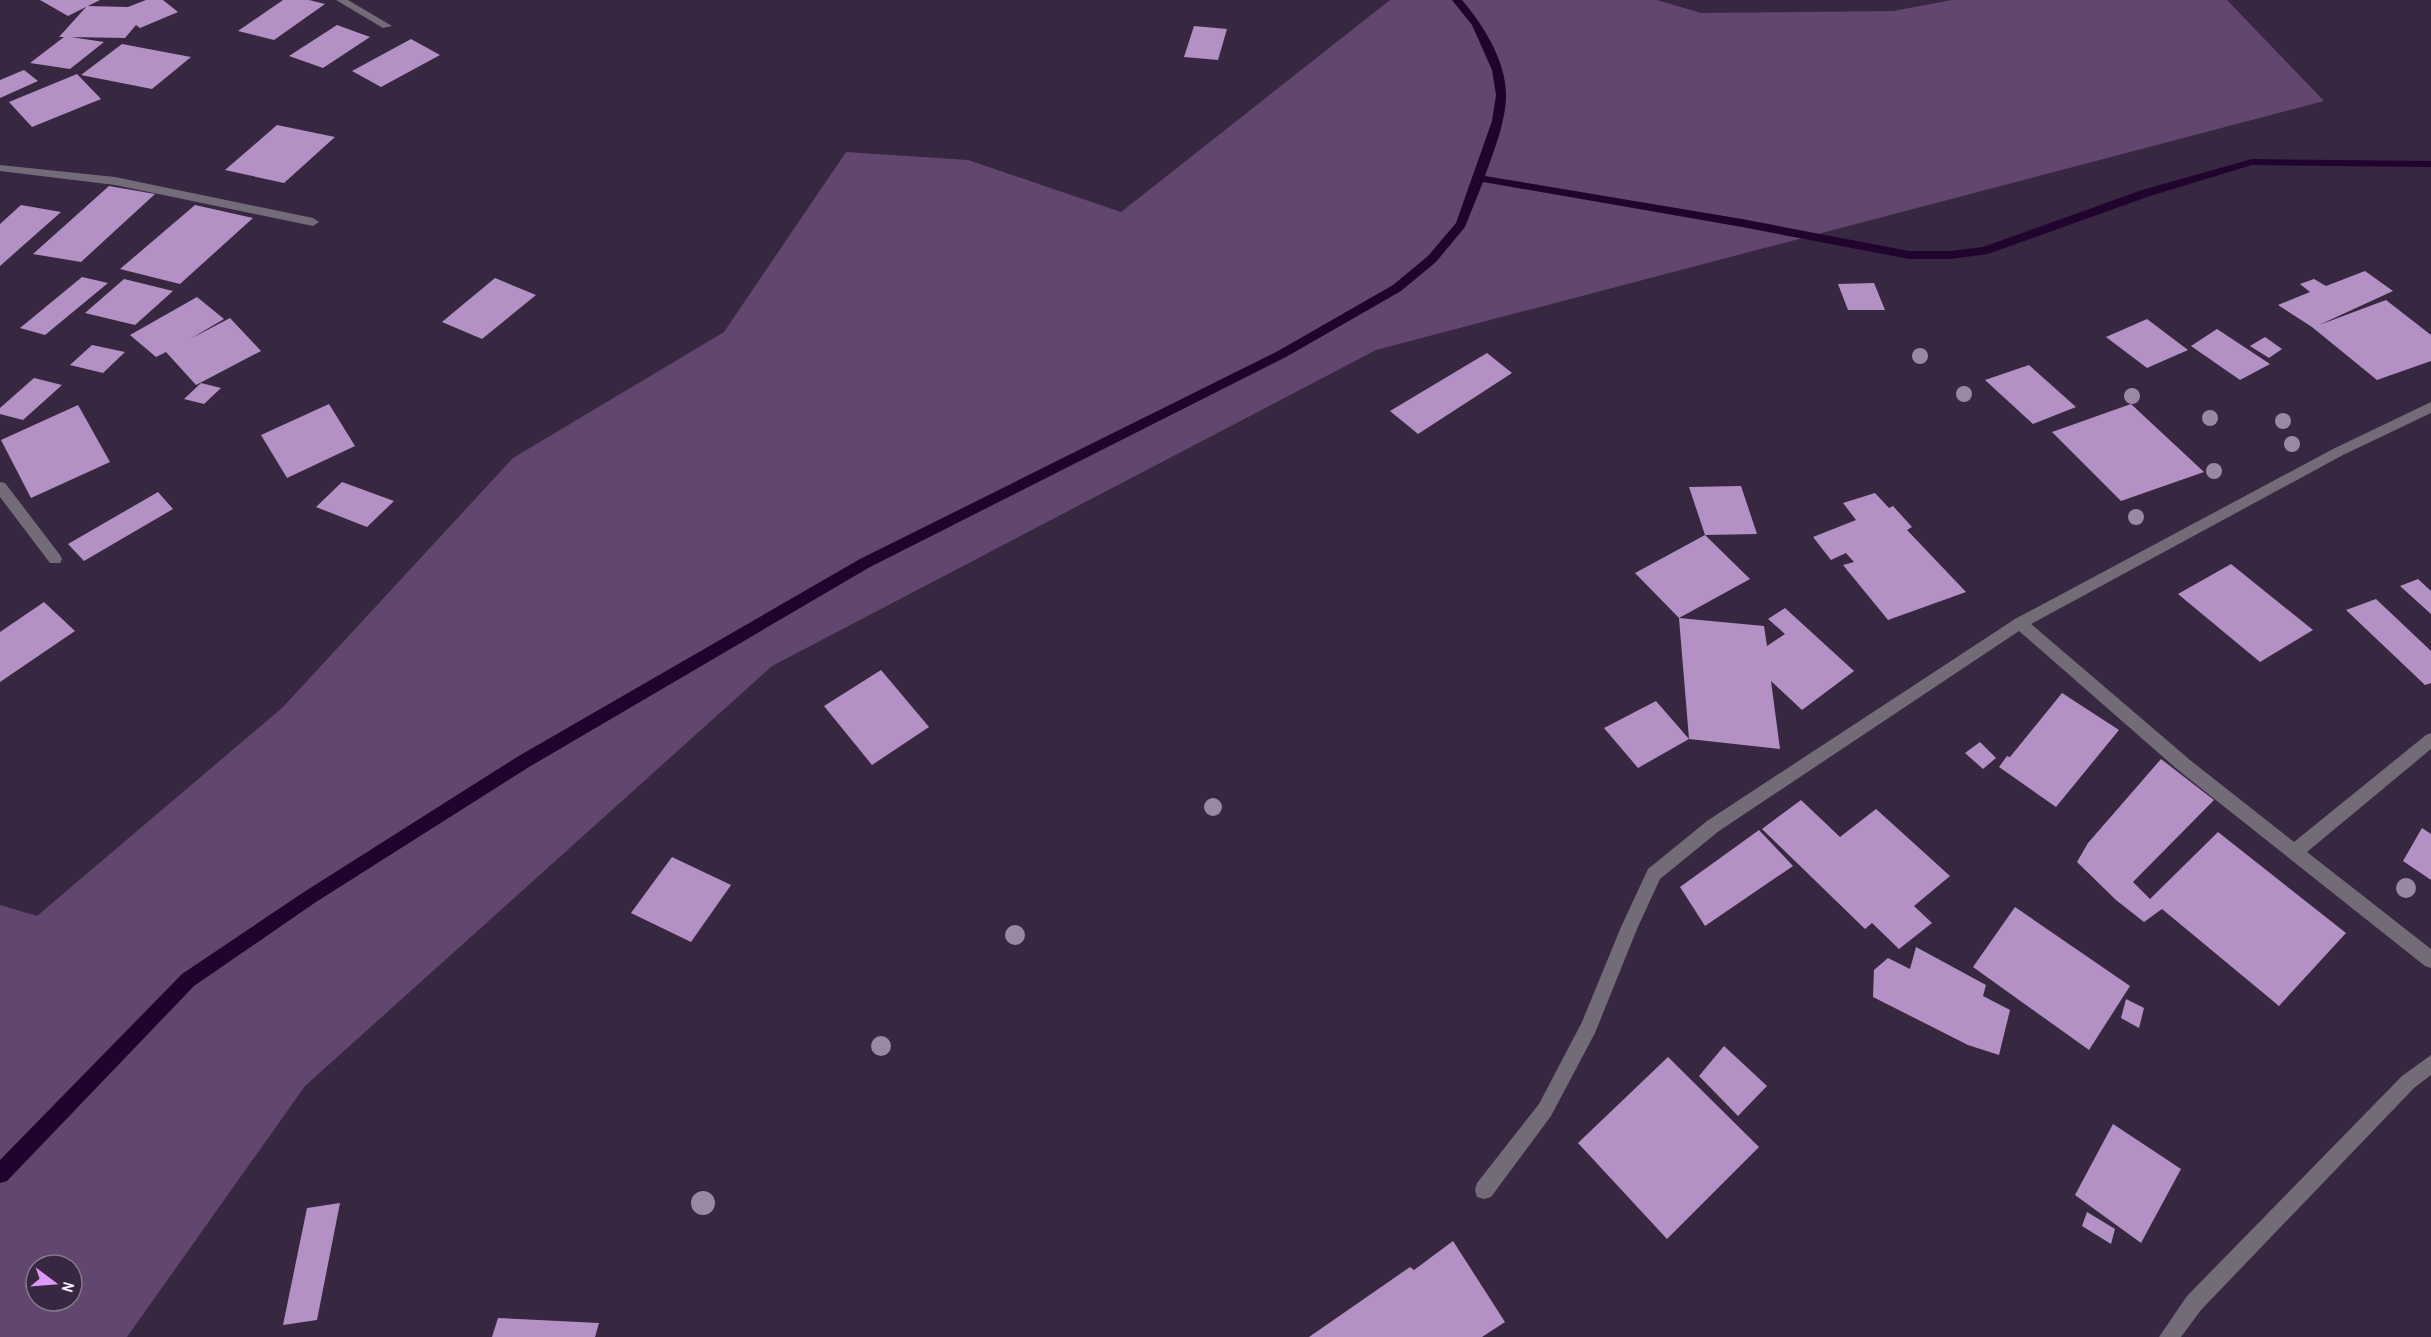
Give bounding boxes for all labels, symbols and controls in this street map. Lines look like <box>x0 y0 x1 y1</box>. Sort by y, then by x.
north arrow <box>24 1253 84 1313</box>
text: N <box>57 1280 80 1295</box>

